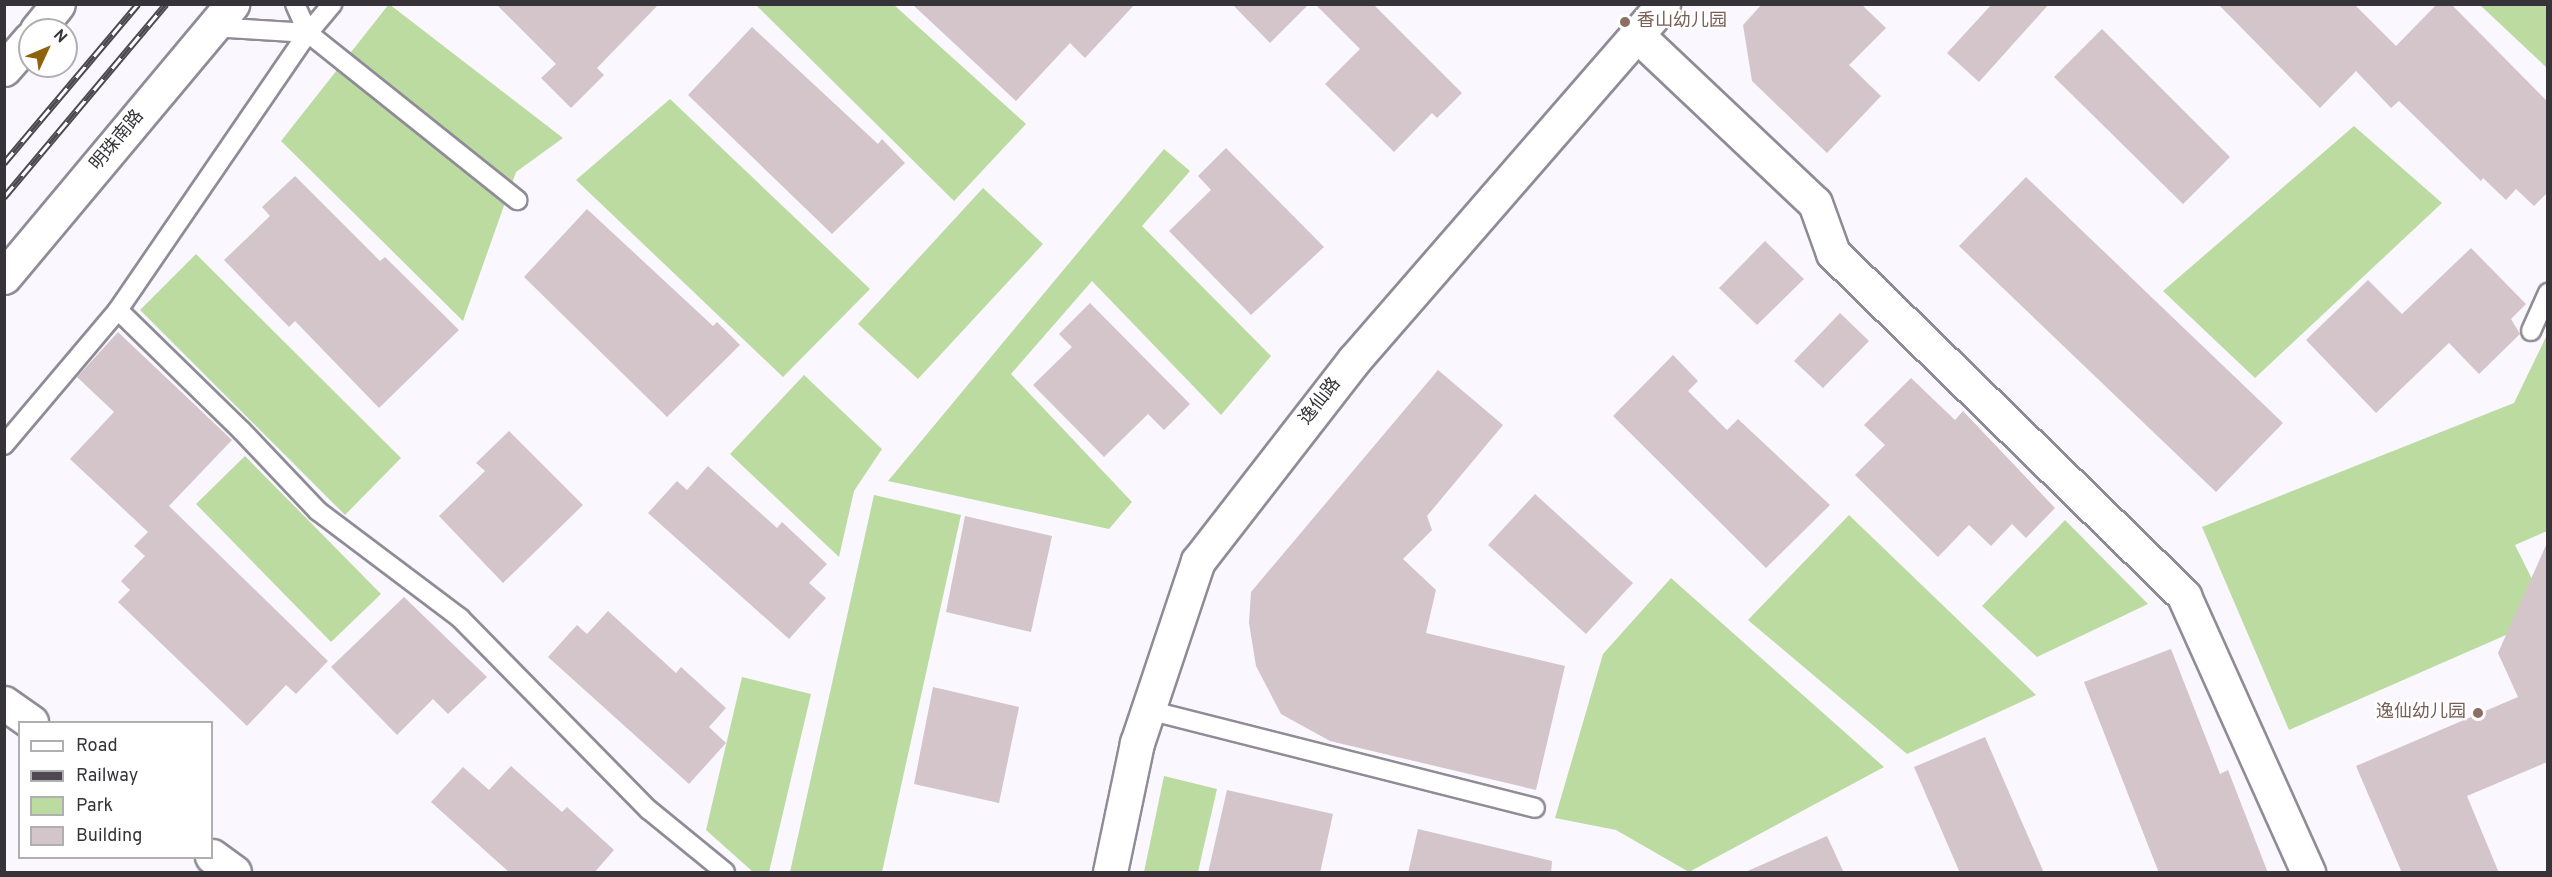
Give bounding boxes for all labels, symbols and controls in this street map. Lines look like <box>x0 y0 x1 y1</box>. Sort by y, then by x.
place label: 香山幼儿园 <box>1637 11 1727 33</box>
marker: 香山幼儿园 <box>1618 15 1632 29</box>
north arrow <box>18 18 78 78</box>
text: N <box>48 26 71 48</box>
street label: 明珠南路 <box>87 106 149 176</box>
street label: 逸仙路 <box>1296 374 1346 430</box>
place label: 逸仙幼儿园 <box>2376 702 2466 724</box>
marker: 逸仙幼儿园 <box>2471 706 2485 720</box>
legend <box>18 721 213 859</box>
text: Road <box>76 735 118 758</box>
text: Railway <box>76 765 138 788</box>
text: Park <box>76 795 113 818</box>
text: Building <box>76 825 142 848</box>

